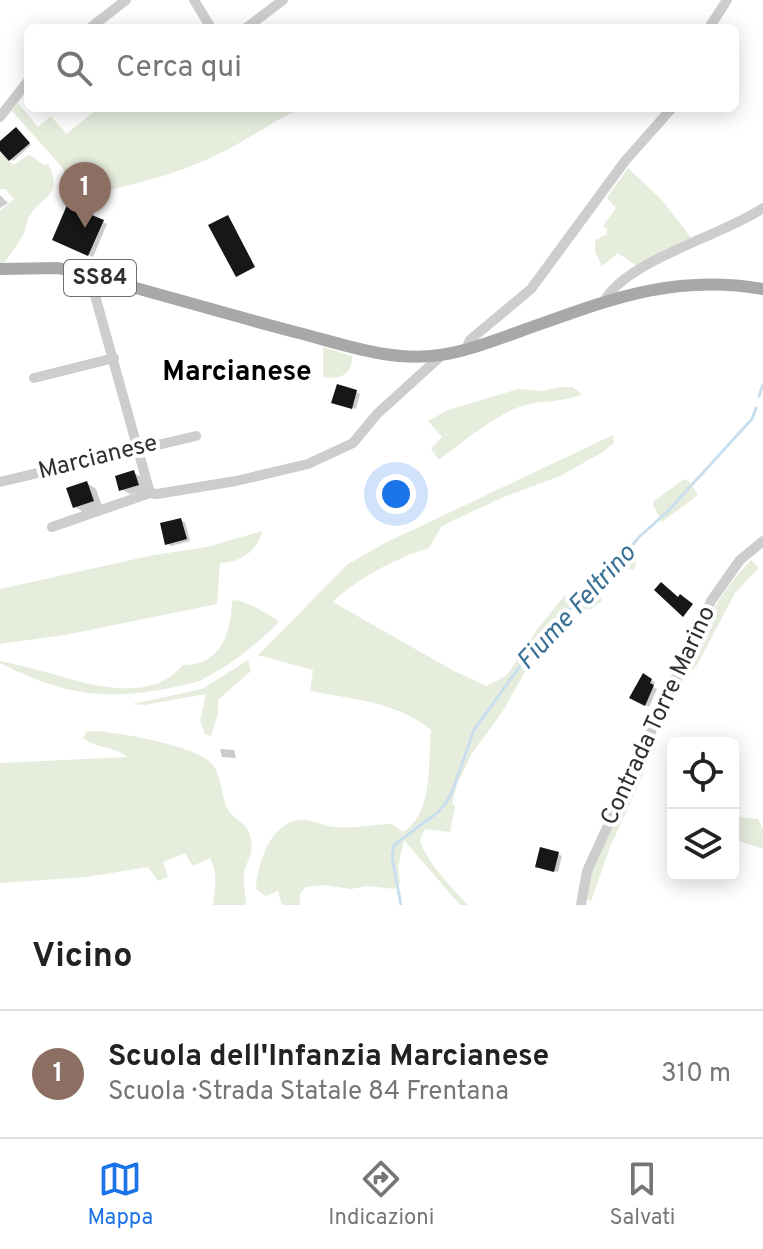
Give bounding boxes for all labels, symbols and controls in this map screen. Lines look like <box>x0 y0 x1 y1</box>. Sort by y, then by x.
search box <box>24 24 739 112</box>
icon: search <box>52 46 96 90</box>
text: Cerca qui <box>116 50 242 87</box>
pin: 1 <box>59 162 111 228</box>
road number: SS84 <box>64 260 136 296</box>
district label: Marcianese <box>162 355 312 391</box>
street label: Marcianese <box>35 429 161 487</box>
your location <box>376 474 416 514</box>
water label: Fiume Feltrino <box>510 538 644 678</box>
street label: Contrada Torre Marino <box>595 602 723 830</box>
map controls <box>667 737 739 881</box>
button: locate <box>667 737 739 809</box>
button: layers <box>667 809 739 881</box>
text: Vicino <box>32 936 132 979</box>
text: Scuola dell'Infanzia Marcianese <box>108 1039 549 1076</box>
text: 1 <box>53 1058 63 1091</box>
text: 310 m <box>661 1058 731 1091</box>
text: Scuola · Strada Statale 84 Frentana <box>108 1076 509 1109</box>
tab: Mappa <box>88 1157 153 1232</box>
tab: Indicazioni <box>328 1157 434 1232</box>
tab: Salvati <box>609 1157 675 1232</box>

